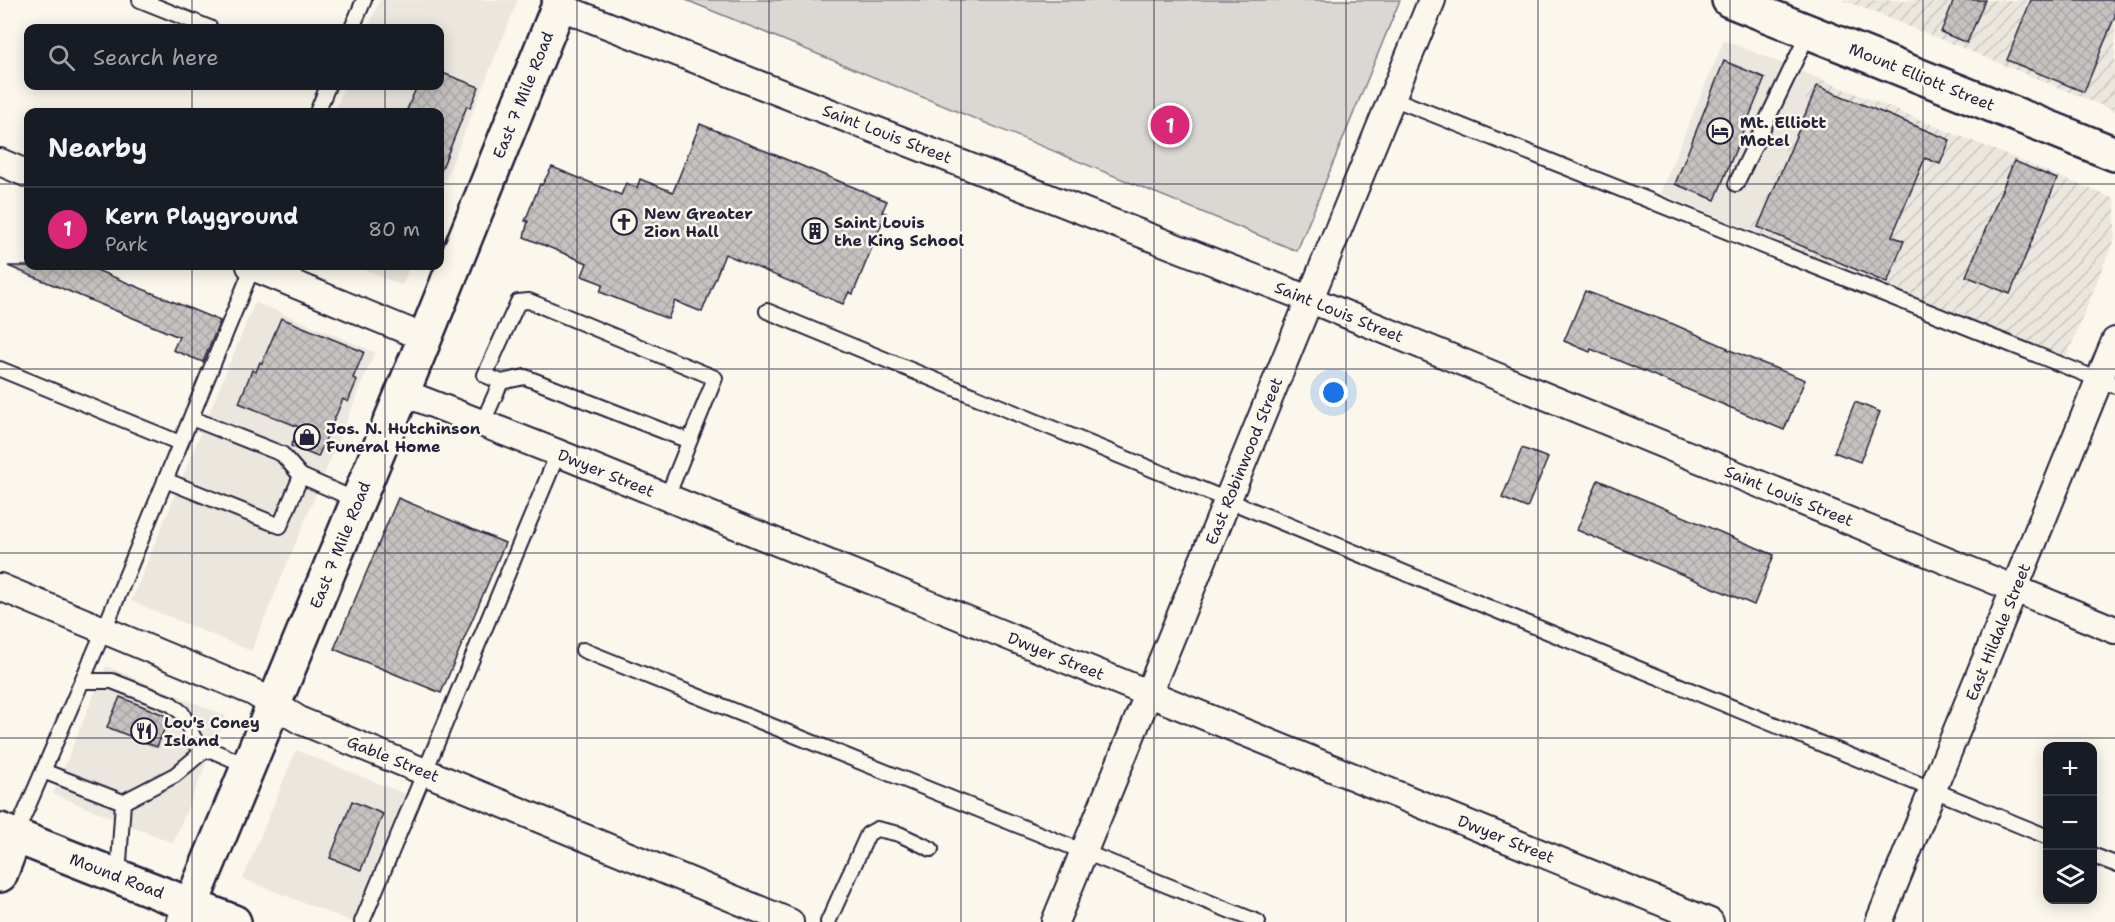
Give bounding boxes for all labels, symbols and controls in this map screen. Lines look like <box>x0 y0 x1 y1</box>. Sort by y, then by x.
search box <box>24 24 444 90</box>
street label: East 7 Mile Road <box>488 28 558 162</box>
street label: Mount Elliott Street <box>1846 38 1998 116</box>
icon: search <box>45 41 78 74</box>
text: Search here <box>93 43 219 72</box>
street label: Saint Louis Street <box>819 100 955 168</box>
pin: 1 <box>1150 102 1190 148</box>
place label: Mt. Elliott Motel <box>1740 112 1827 151</box>
hotel icon: Mt. Elliott Motel <box>1705 116 1735 146</box>
text: Nearby <box>48 130 147 165</box>
text: Kern Playground <box>105 202 299 231</box>
place label: New Greater Zion Hall <box>644 203 753 242</box>
church icon: New Greater Zion Hall <box>609 207 639 237</box>
place label: Saint Louis the King School <box>834 212 964 251</box>
text: 1 <box>63 216 72 242</box>
text: 80 m <box>368 216 420 242</box>
building icon: Saint Louis the King School <box>800 216 830 246</box>
text: Park <box>105 231 148 257</box>
street label: Saint Louis Street <box>1272 277 1406 347</box>
street label: East Robinwood Street <box>1201 374 1287 548</box>
your location <box>1319 378 1348 407</box>
place label: Jos. N. Hutchinson Funeral Home <box>326 418 481 457</box>
shop icon: Jos. N. Hutchinson Funeral Home <box>292 422 322 452</box>
street label: Dwyer Street <box>555 444 657 502</box>
street label: Saint Louis Street <box>1722 461 1856 531</box>
street label: East 7 Mile Road <box>305 478 375 612</box>
street label: East Hildale Street <box>1961 560 2035 704</box>
street label: Dwyer Street <box>1005 627 1107 685</box>
place label: Lou's Coney Island <box>164 712 260 751</box>
restaurant icon: Lou's Coney Island <box>129 716 159 746</box>
street label: Gable Street <box>344 731 442 787</box>
map controls <box>2043 742 2097 904</box>
button: + <box>2043 742 2097 796</box>
button: − <box>2043 796 2097 850</box>
street label: Dwyer Street <box>1455 810 1557 868</box>
street label: Mound Road <box>67 848 167 904</box>
button: layers <box>2043 850 2097 904</box>

